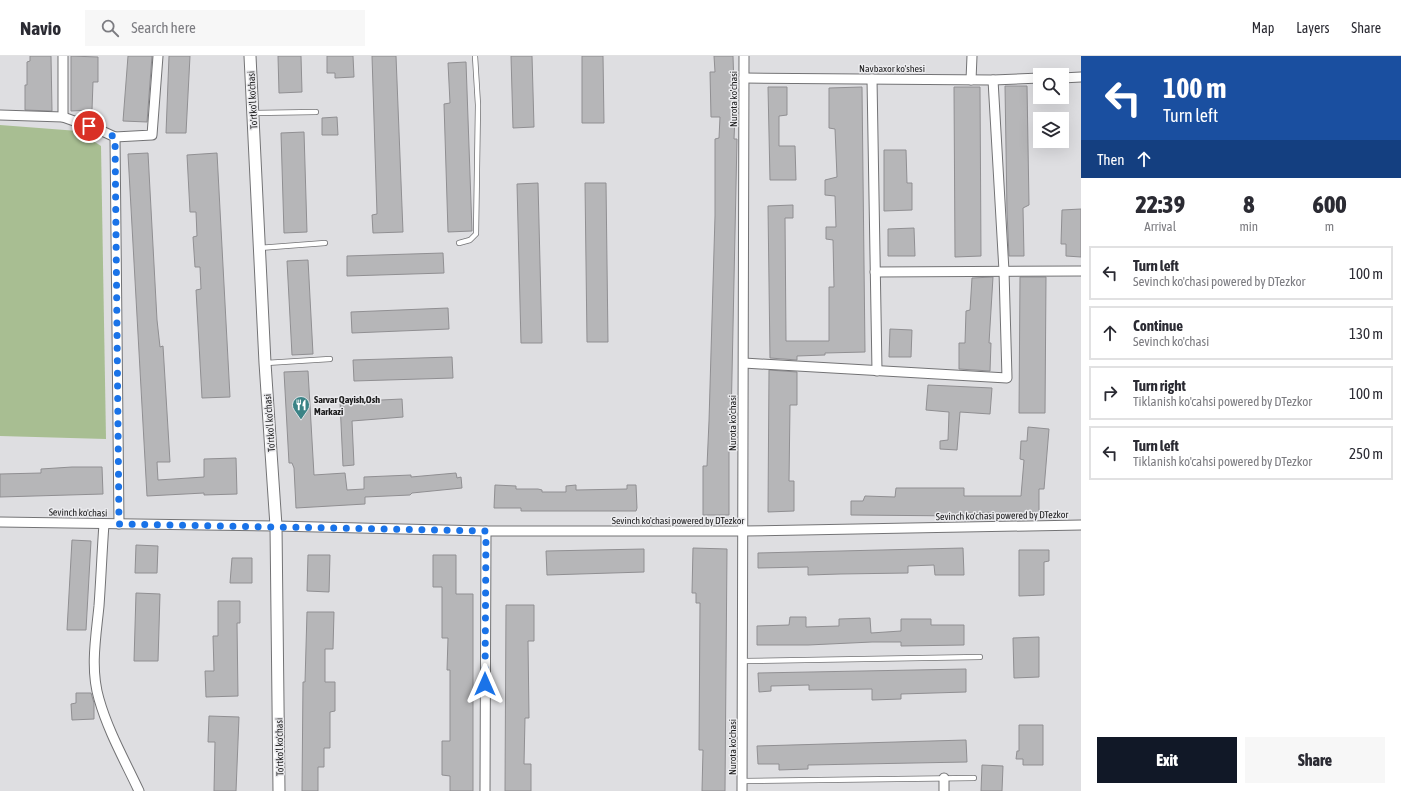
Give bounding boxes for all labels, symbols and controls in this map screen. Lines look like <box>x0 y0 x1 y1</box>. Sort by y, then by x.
search box <box>85 10 365 46</box>
text: Navio <box>20 17 61 39</box>
icon: search <box>99 17 121 39</box>
text: Search here <box>131 19 196 36</box>
text: Map <box>1252 20 1274 36</box>
text: Layers <box>1296 20 1329 36</box>
text: Share <box>1351 20 1381 36</box>
street label: Navbaxor ko'shesi <box>859 63 925 74</box>
map controls <box>1033 68 1069 148</box>
button: search <box>1033 68 1069 104</box>
street label: To'rtko'l ko'chasi <box>245 71 260 129</box>
street label: Nurota ko'chasi <box>728 71 739 127</box>
icon: left <box>1097 72 1149 124</box>
text: 100 m <box>1163 72 1226 104</box>
text: Turn left <box>1163 105 1218 126</box>
pin <box>72 109 106 143</box>
button: layers <box>1033 112 1069 148</box>
icon: arrive <box>78 115 100 137</box>
icon: ahead <box>1133 148 1155 170</box>
text: Then <box>1097 151 1125 168</box>
text: 22:39 <box>1136 191 1185 218</box>
text: 8 <box>1243 191 1254 218</box>
text: 600 <box>1313 191 1346 218</box>
text: Arrival <box>1144 219 1176 234</box>
text: min <box>1239 219 1258 234</box>
text: m <box>1325 219 1334 234</box>
text: Turn left <box>1133 257 1179 274</box>
icon: left <box>1099 262 1121 284</box>
text: 100 m <box>1349 265 1383 282</box>
text: Sevinch ko'chasi powered by DTezkor <box>1133 274 1305 289</box>
text: Continue <box>1133 317 1183 334</box>
icon: ahead <box>1099 322 1121 344</box>
text: 130 m <box>1349 325 1383 342</box>
text: Sevinch ko'chasi <box>1133 334 1209 349</box>
text: Turn right <box>1133 377 1186 394</box>
icon: right <box>1099 382 1121 404</box>
text: 100 m <box>1349 385 1383 402</box>
street label: To'rtko'l ko'chasi <box>262 393 277 452</box>
place label: Sarvar Qayish,Osh Markazi <box>314 394 380 417</box>
text: Tiklanish ko'cahsi powered by DTezkor <box>1133 394 1312 409</box>
restaurant icon: Sarvar Qayish,Osh Markazi <box>291 395 311 420</box>
street label: Nurota ko'chasi <box>727 395 738 451</box>
text: Turn left <box>1133 437 1179 454</box>
icon: left <box>1099 442 1121 464</box>
text: 250 m <box>1349 445 1383 462</box>
text: Tiklanish ko'cahsi powered by DTezkor <box>1133 454 1312 469</box>
street label: Sevinch ko'chasi <box>49 506 107 519</box>
street label: Sevinch ko'chasi powered by DTezkor <box>936 509 1069 522</box>
street label: Sevinch ko'chasi powered by DTezkor <box>612 515 745 526</box>
position arrow <box>464 663 506 705</box>
street label: To'rtko'l ko'chasi <box>273 718 286 776</box>
street label: Nurota ko'chasi <box>727 719 738 775</box>
button: Exit <box>1097 737 1237 783</box>
button: Share <box>1245 737 1385 783</box>

